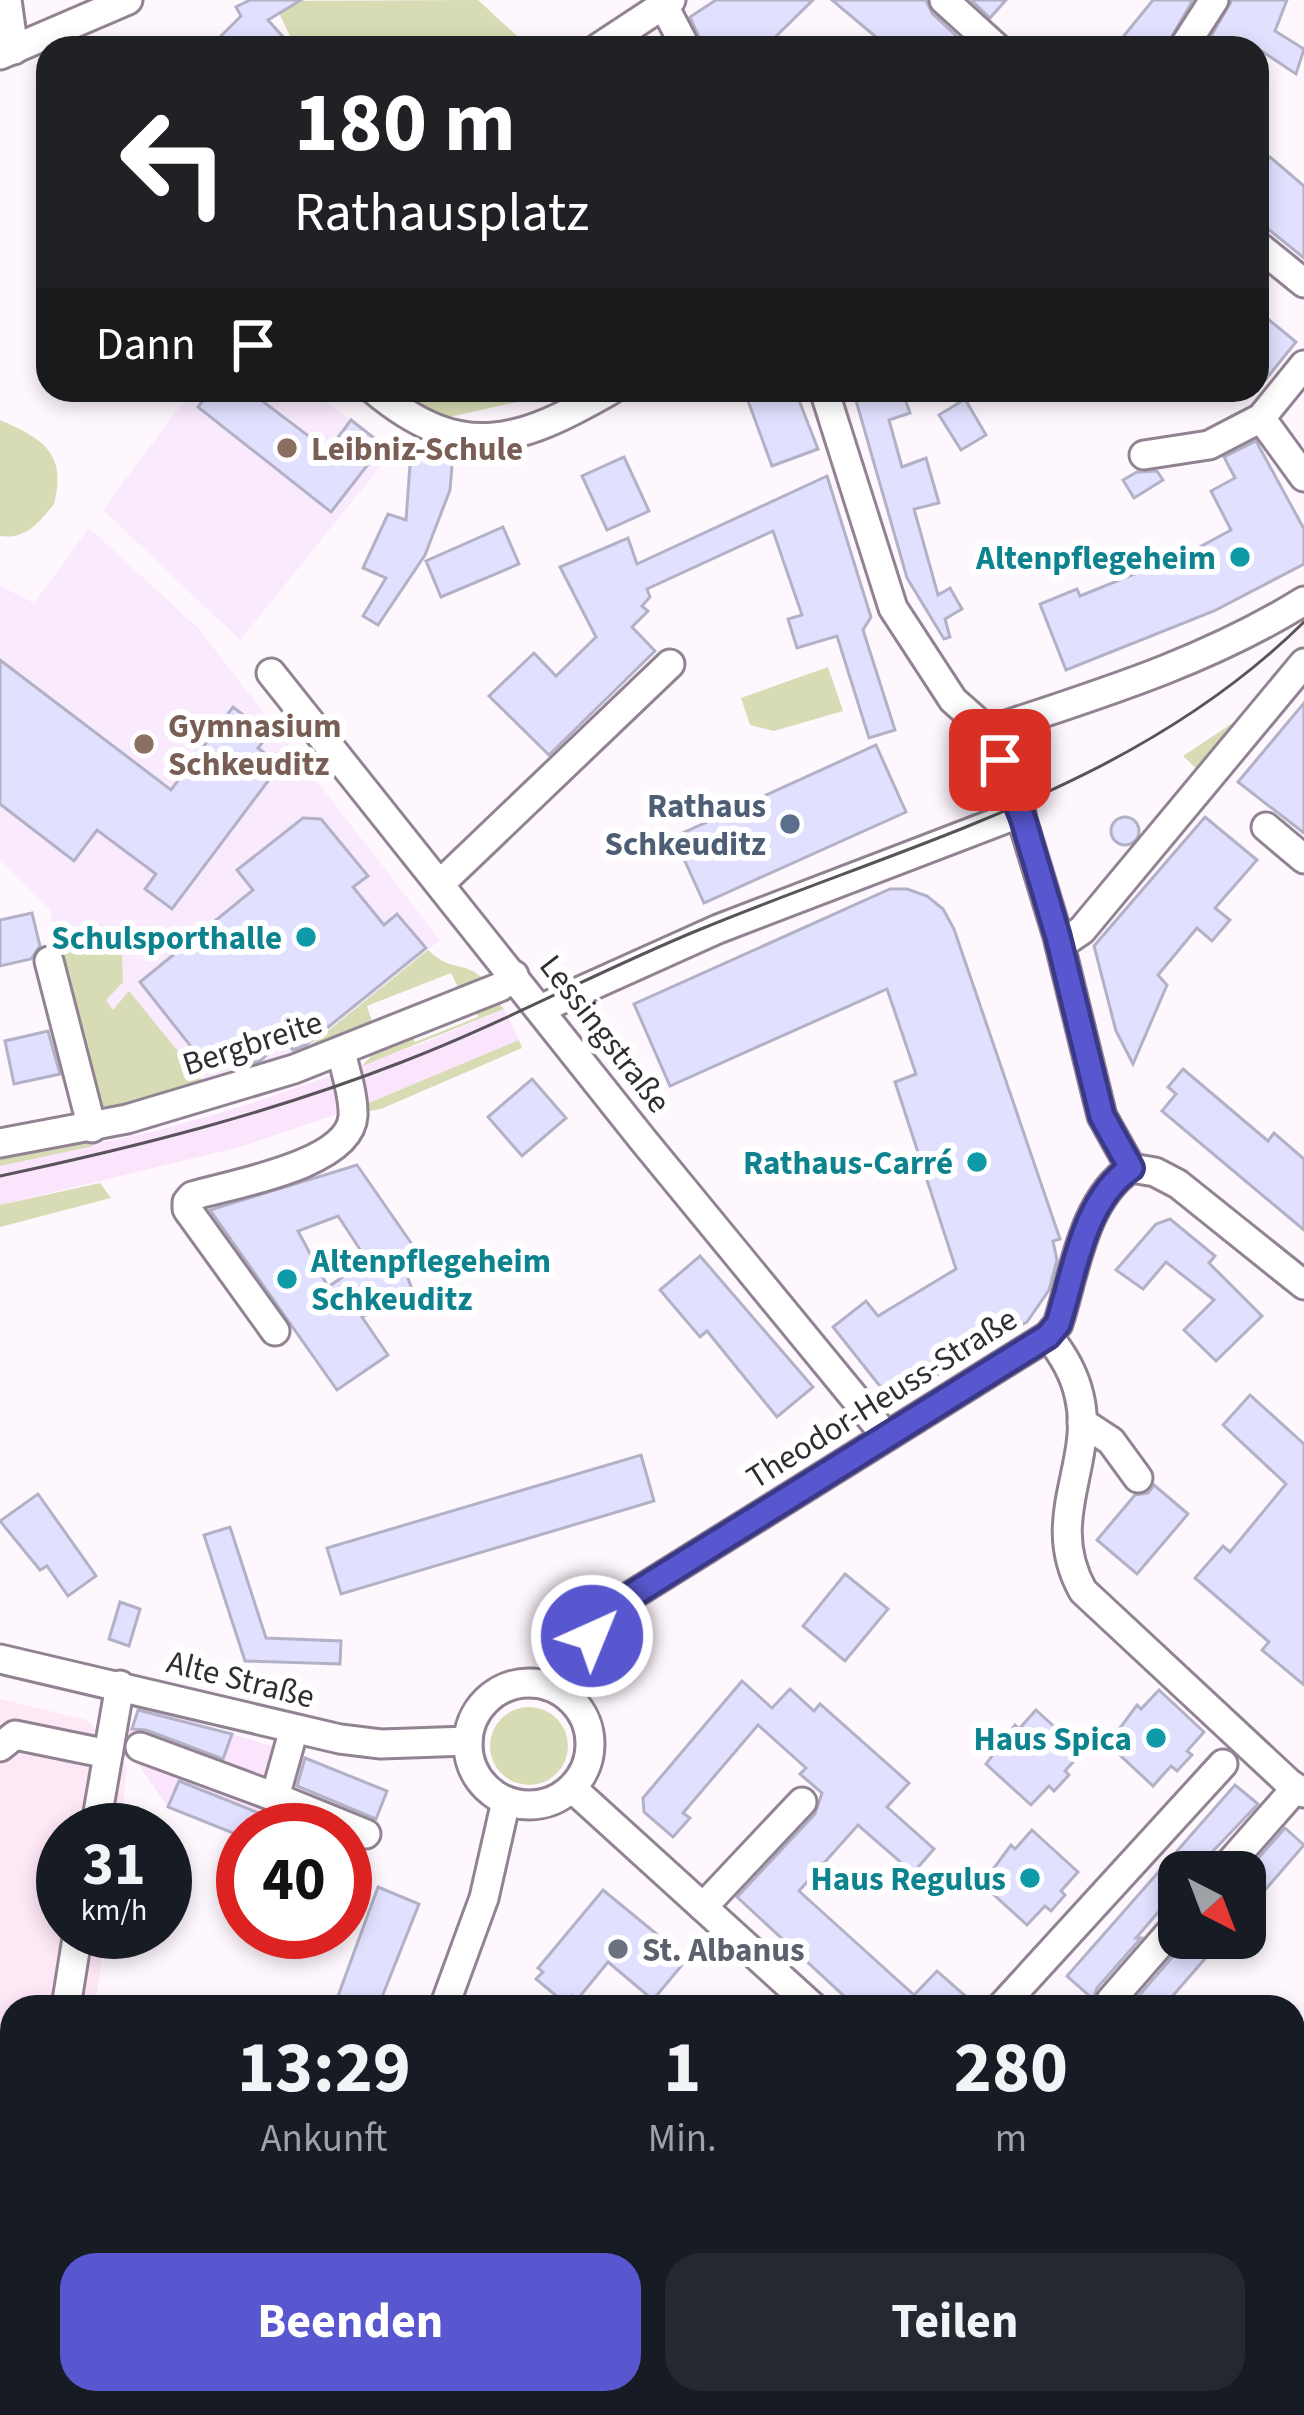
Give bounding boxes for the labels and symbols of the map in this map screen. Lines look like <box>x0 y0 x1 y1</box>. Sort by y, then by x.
place label: Leibniz-Schule <box>311 426 523 473</box>
marker: Leibniz-Schule <box>274 435 300 461</box>
place label: Altenpflegeheim <box>975 535 1216 582</box>
marker: Altenpflegeheim <box>1227 544 1253 570</box>
place label: Gymnasium Schkeuditz <box>168 703 342 788</box>
pin <box>949 709 1051 811</box>
marker: Gymnasium Schkeuditz <box>131 731 157 757</box>
place label: Rathaus Schkeuditz <box>605 783 766 868</box>
marker: Rathaus Schkeuditz <box>777 811 803 837</box>
place label: Schulsporthalle <box>51 915 282 962</box>
marker: Schulsporthalle <box>293 924 319 950</box>
street label: Lessingstraße <box>528 945 682 1123</box>
street label: Bergbreite <box>177 999 328 1088</box>
place label: Rathaus-Carré <box>743 1140 953 1187</box>
marker: Rathaus-Carré <box>964 1149 990 1175</box>
place label: Altenpflegeheim Schkeuditz <box>310 1238 551 1323</box>
marker: Altenpflegeheim Schkeuditz <box>274 1266 300 1292</box>
street label: Theodor-Heuss-Straße <box>737 1296 1026 1501</box>
position arrow <box>529 1573 655 1699</box>
street label: Alte Straße <box>162 1638 319 1720</box>
place label: Haus Spica <box>974 1716 1132 1763</box>
marker: Haus Spica <box>1143 1725 1169 1751</box>
speed limit sign: 40 <box>216 1803 372 1959</box>
north arrow <box>1158 1851 1266 1959</box>
place label: Haus Regulus <box>811 1856 1006 1903</box>
marker: Haus Regulus <box>1017 1865 1043 1891</box>
place label: St. Albanus <box>642 1927 805 1974</box>
marker: St. Albanus <box>605 1936 631 1962</box>

